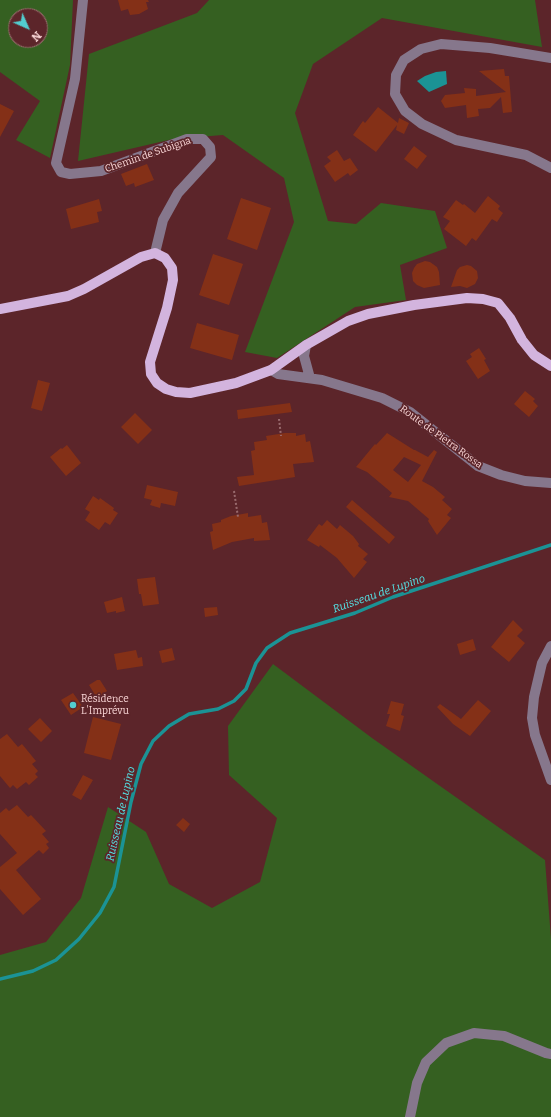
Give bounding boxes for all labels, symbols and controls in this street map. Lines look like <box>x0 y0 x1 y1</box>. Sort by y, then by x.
north arrow <box>8 8 48 48</box>
text: N <box>29 29 44 44</box>
street label: Chemin de Subigna <box>103 135 193 175</box>
street label: Route de Pietra Rossa <box>397 403 485 471</box>
water label: Ruisseau de Lupino <box>331 572 427 616</box>
place label: Résidence L'Imprévu <box>81 693 129 716</box>
marker: Résidence L'Imprévu <box>68 700 78 710</box>
water label: Ruisseau de Lupino <box>104 765 138 863</box>

